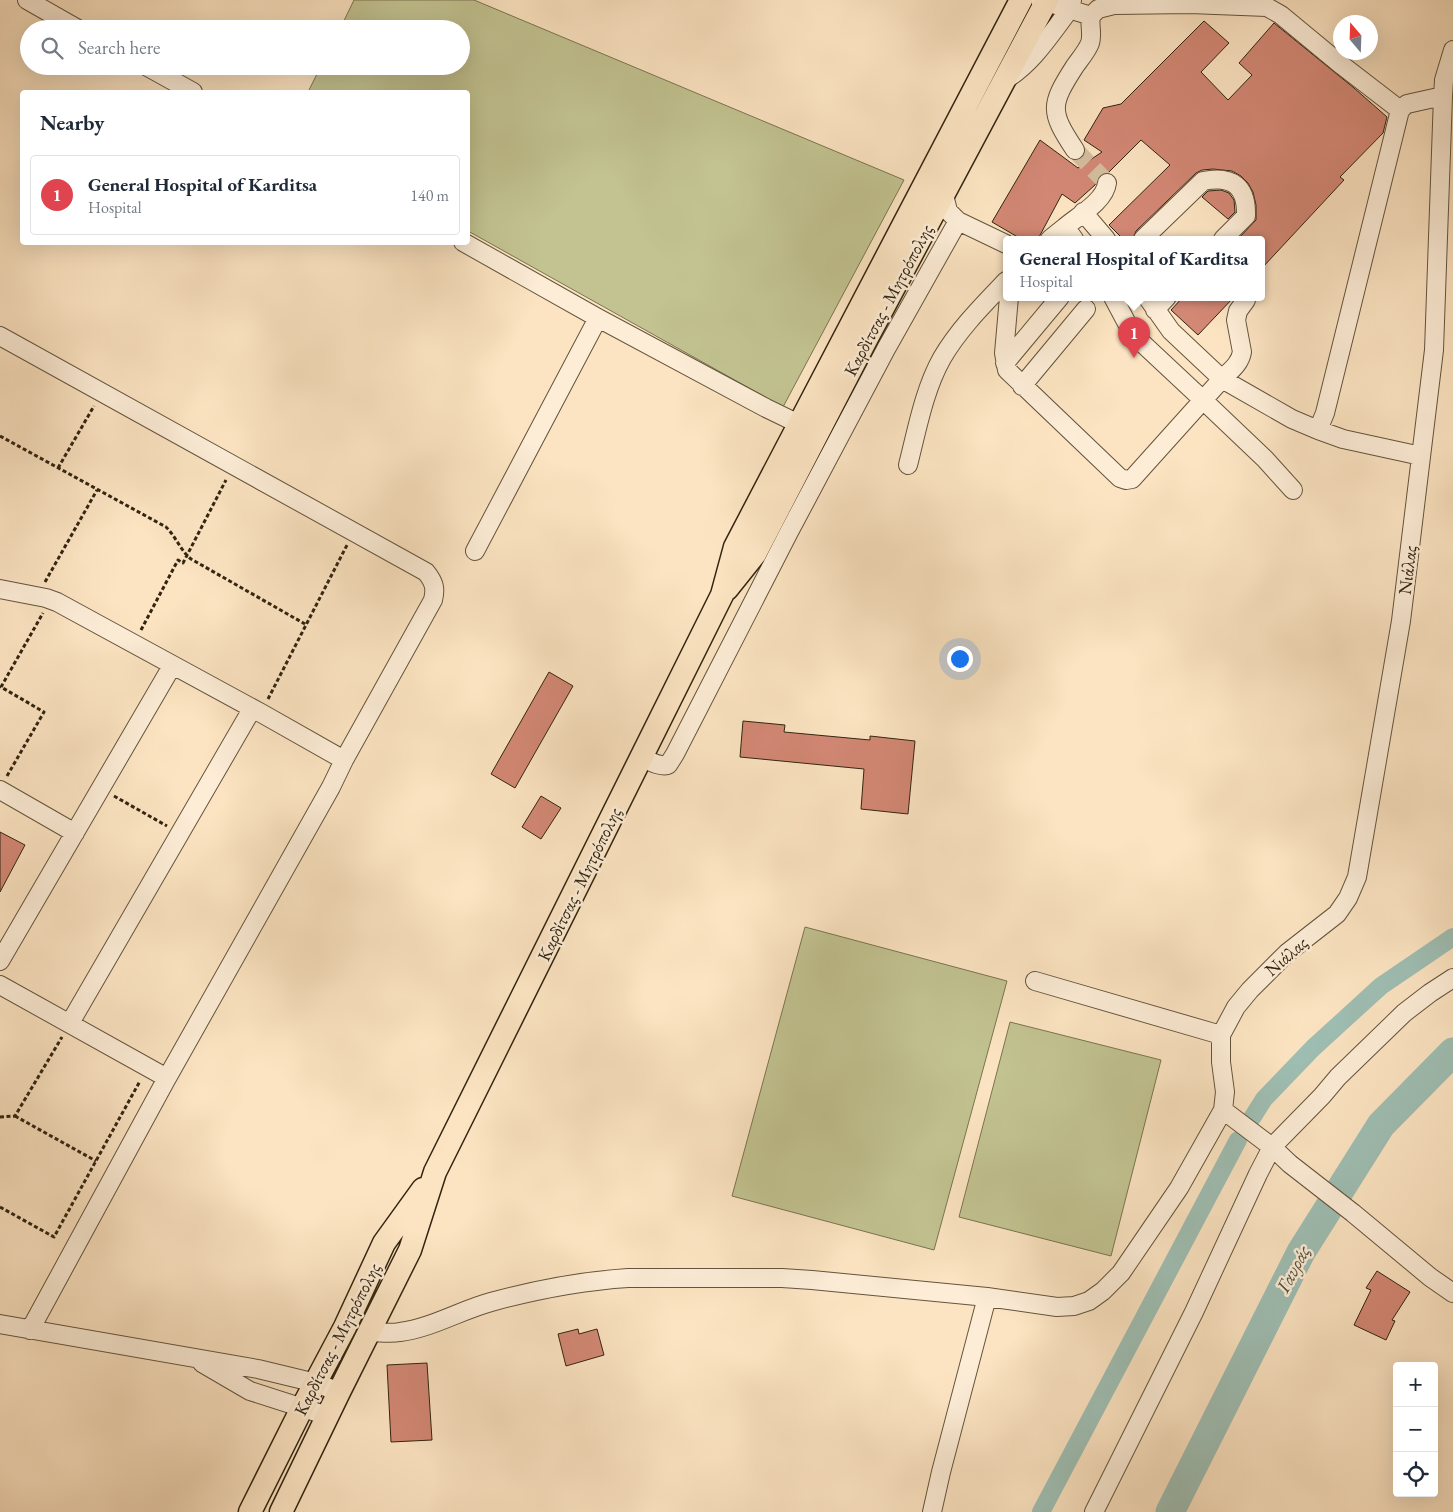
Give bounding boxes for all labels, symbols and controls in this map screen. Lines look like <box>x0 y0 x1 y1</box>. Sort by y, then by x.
north arrow <box>1333 15 1378 60</box>
search box <box>20 20 470 75</box>
icon: search <box>38 34 66 62</box>
text: Search here <box>78 35 160 60</box>
text: Nearby <box>40 109 104 136</box>
text: General Hospital of Karditsa <box>88 172 317 197</box>
text: 1 <box>53 185 61 206</box>
text: 140 m <box>410 185 449 206</box>
text: Hospital <box>88 197 142 218</box>
street label: Καρδίτσας - Μητρόπολης <box>838 220 938 380</box>
popup <box>1003 236 1265 301</box>
text: General Hospital of Karditsa <box>1019 246 1249 271</box>
text: Hospital <box>1019 271 1073 292</box>
pin: 1 <box>1118 317 1150 358</box>
street label: Νιάλας <box>1393 544 1421 596</box>
your location <box>947 646 973 672</box>
street label: Καρδίτσας - Μητρόπολης <box>532 803 626 965</box>
street label: Νιάλας <box>1260 931 1312 981</box>
water label: Γαυράς <box>1270 1241 1316 1298</box>
street label: Καρδίτσας - Μητρόπολης <box>288 1259 386 1419</box>
map controls <box>1393 1362 1438 1497</box>
button: + <box>1393 1362 1438 1407</box>
button: − <box>1393 1407 1438 1452</box>
button: locate <box>1393 1452 1438 1497</box>

